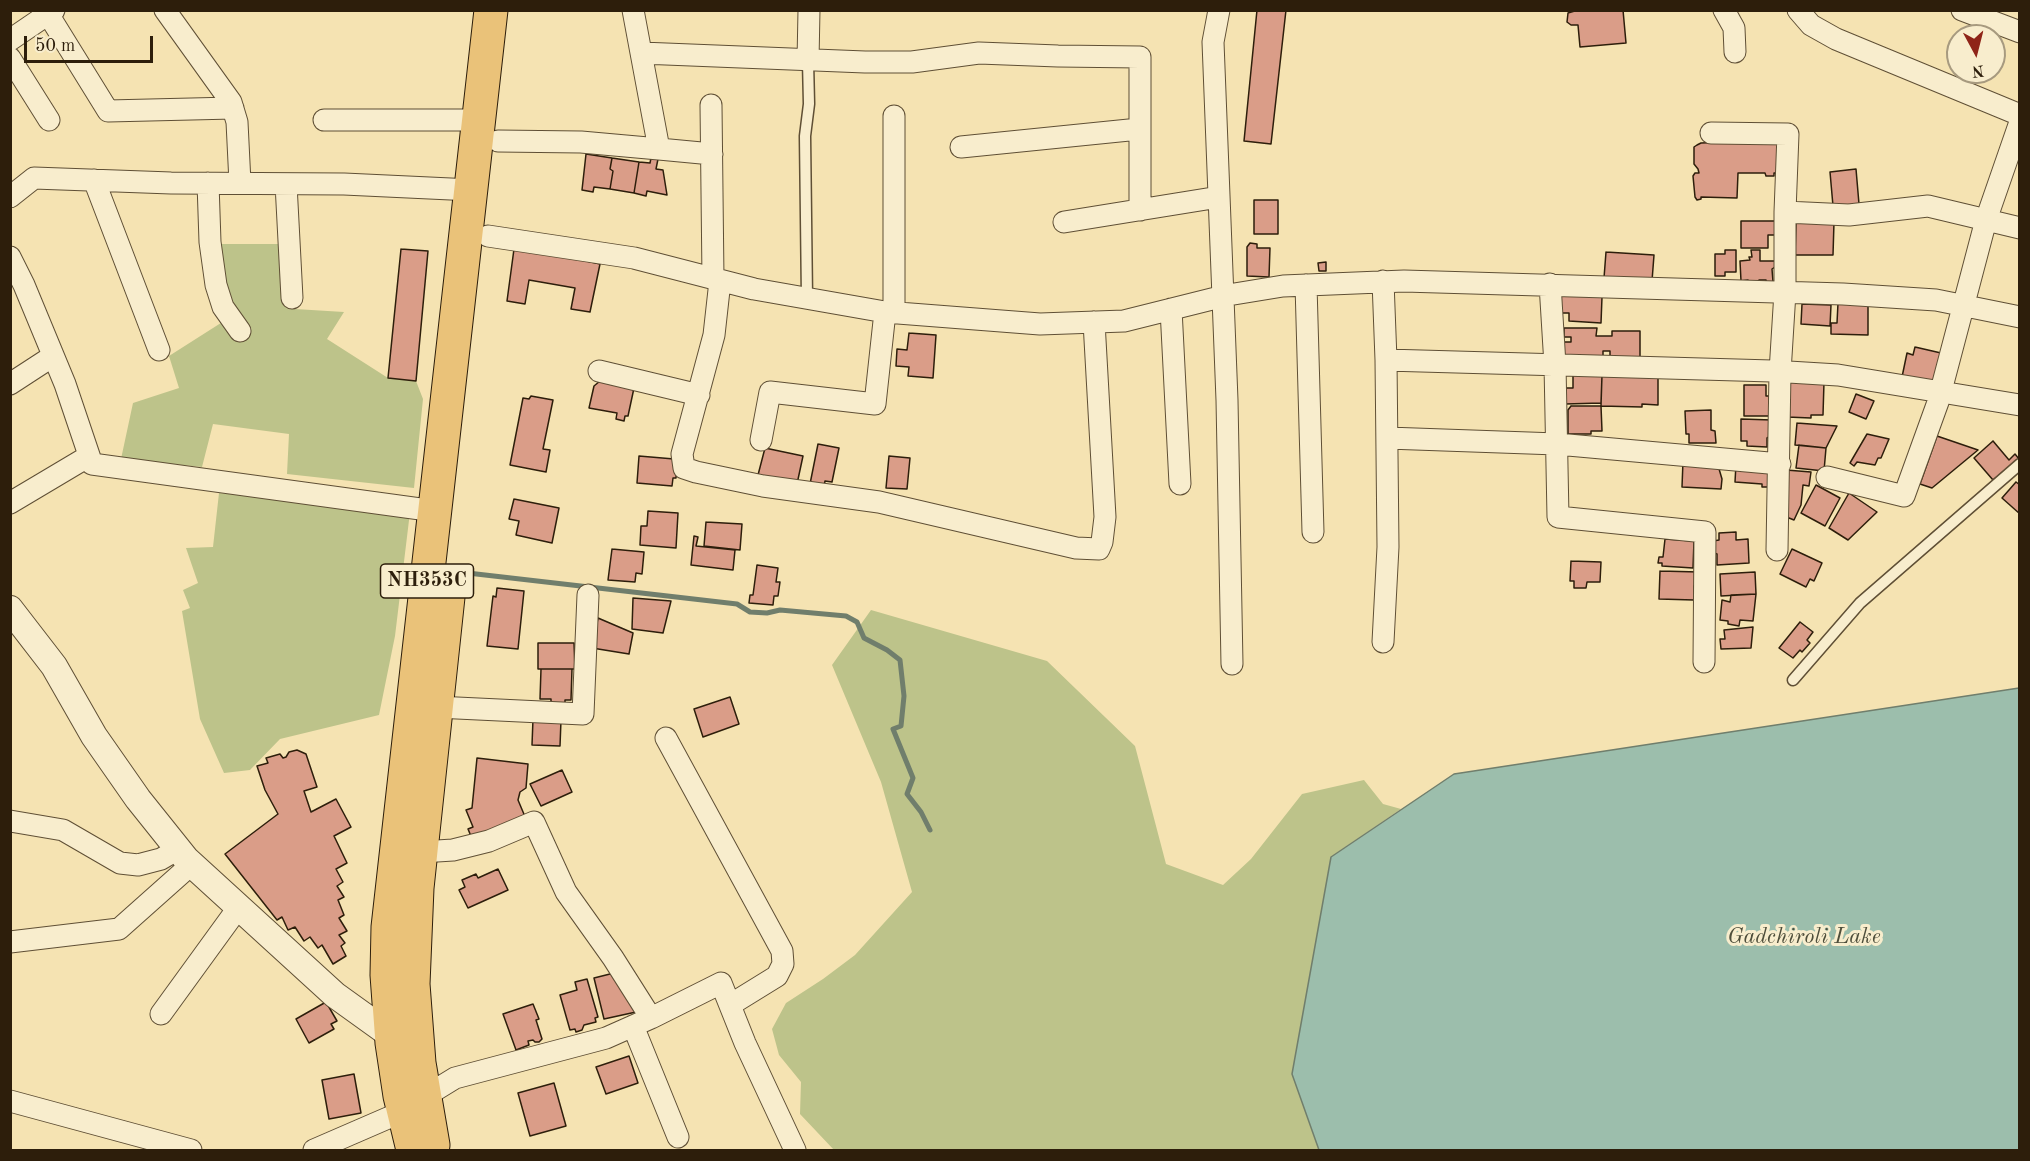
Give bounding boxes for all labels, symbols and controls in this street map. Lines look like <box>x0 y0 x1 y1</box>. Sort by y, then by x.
scale bar <box>27 24 156 62</box>
north arrow <box>1946 24 2006 84</box>
text: 50 m <box>35 37 75 55</box>
text: N <box>1971 61 1985 79</box>
road number: NH353C <box>380 564 474 598</box>
water label: Gadchiroli Lake <box>1727 924 1881 950</box>

